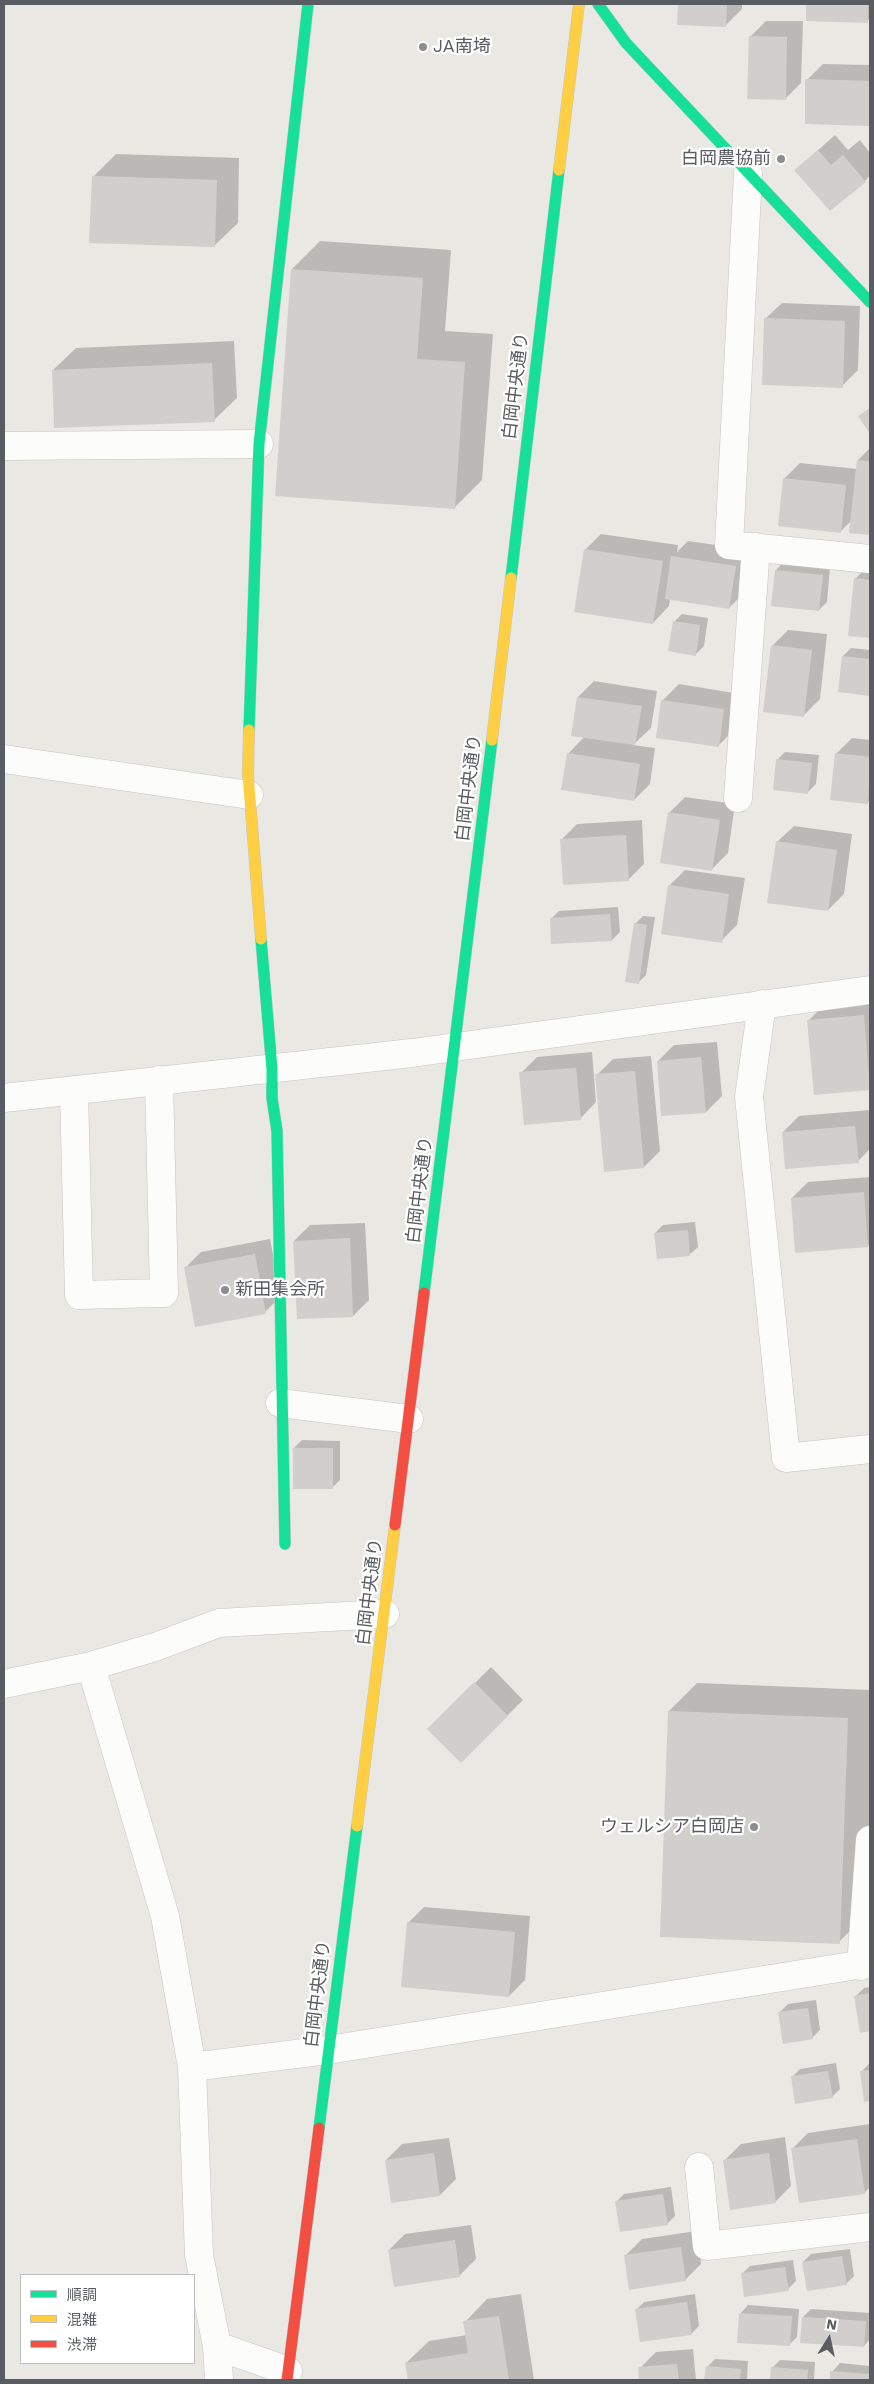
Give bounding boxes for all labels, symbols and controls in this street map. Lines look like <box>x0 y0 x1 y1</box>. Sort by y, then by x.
place label: JA南埼 <box>433 36 491 58</box>
marker: JA南埼 <box>417 41 429 53</box>
place label: 白岡農協前 <box>681 148 771 170</box>
marker: 白岡農協前 <box>775 153 787 165</box>
street label: 白岡中央通り <box>499 331 533 441</box>
street label: 白岡中央通り <box>452 733 486 843</box>
street label: 白岡中央通り <box>403 1135 437 1245</box>
place label: 新田集会所 <box>235 1279 325 1301</box>
marker: 新田集会所 <box>219 1284 231 1296</box>
street label: 白岡中央通り <box>353 1537 387 1647</box>
place label: ウェルシア白岡店 <box>600 1816 744 1838</box>
marker: ウェルシア白岡店 <box>748 1821 760 1833</box>
street label: 白岡中央通り <box>301 1939 335 2049</box>
legend <box>20 2274 195 2364</box>
text: 順調 <box>67 2286 97 2304</box>
text: 混雑 <box>67 2311 97 2329</box>
north arrow <box>804 2314 854 2364</box>
text: N <box>825 2315 838 2333</box>
text: 渋滞 <box>67 2336 97 2354</box>

